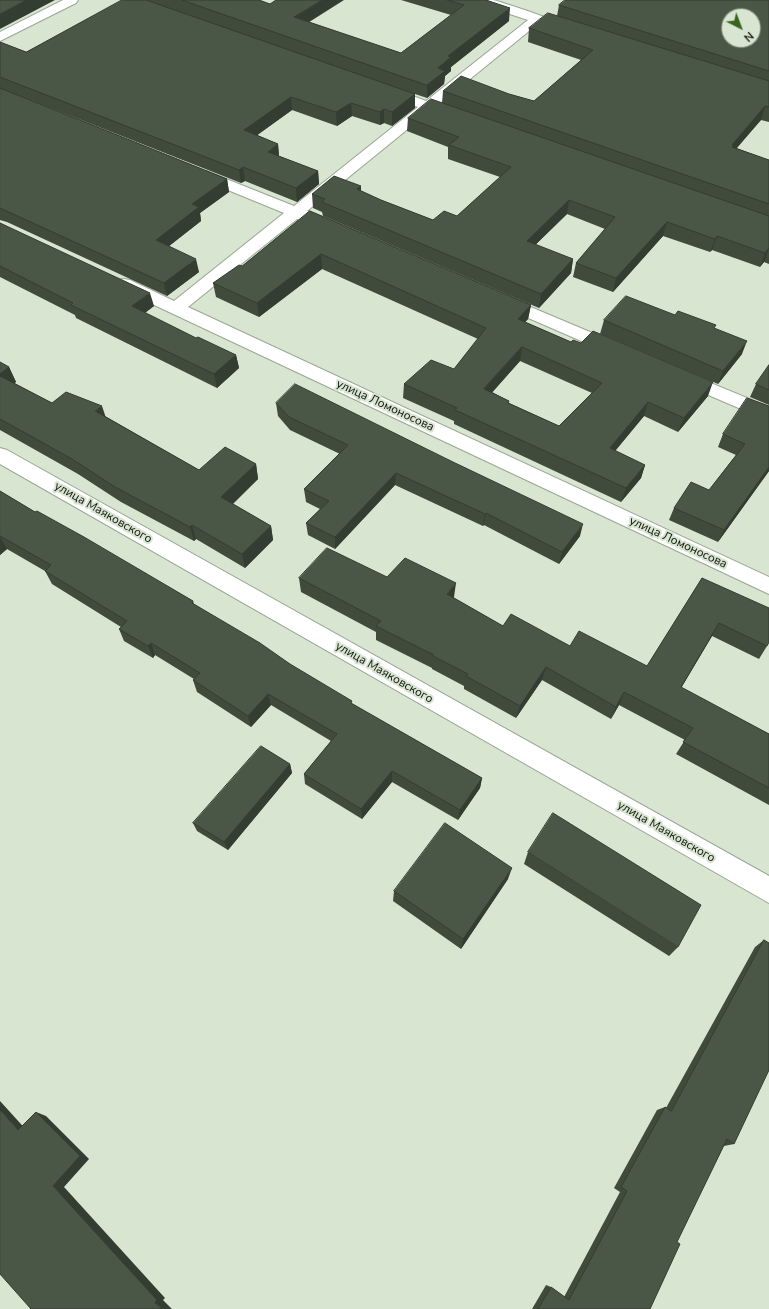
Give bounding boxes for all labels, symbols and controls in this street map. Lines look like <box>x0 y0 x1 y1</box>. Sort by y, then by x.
north arrow <box>721 8 761 48</box>
text: N <box>741 28 757 45</box>
street label: улица Ломоносова <box>334 377 436 435</box>
street label: улица Маяковского <box>52 479 154 547</box>
street label: улица Ломоносова <box>627 514 729 572</box>
street label: улица Маяковского <box>333 639 435 707</box>
street label: улица Маяковского <box>615 798 717 866</box>

